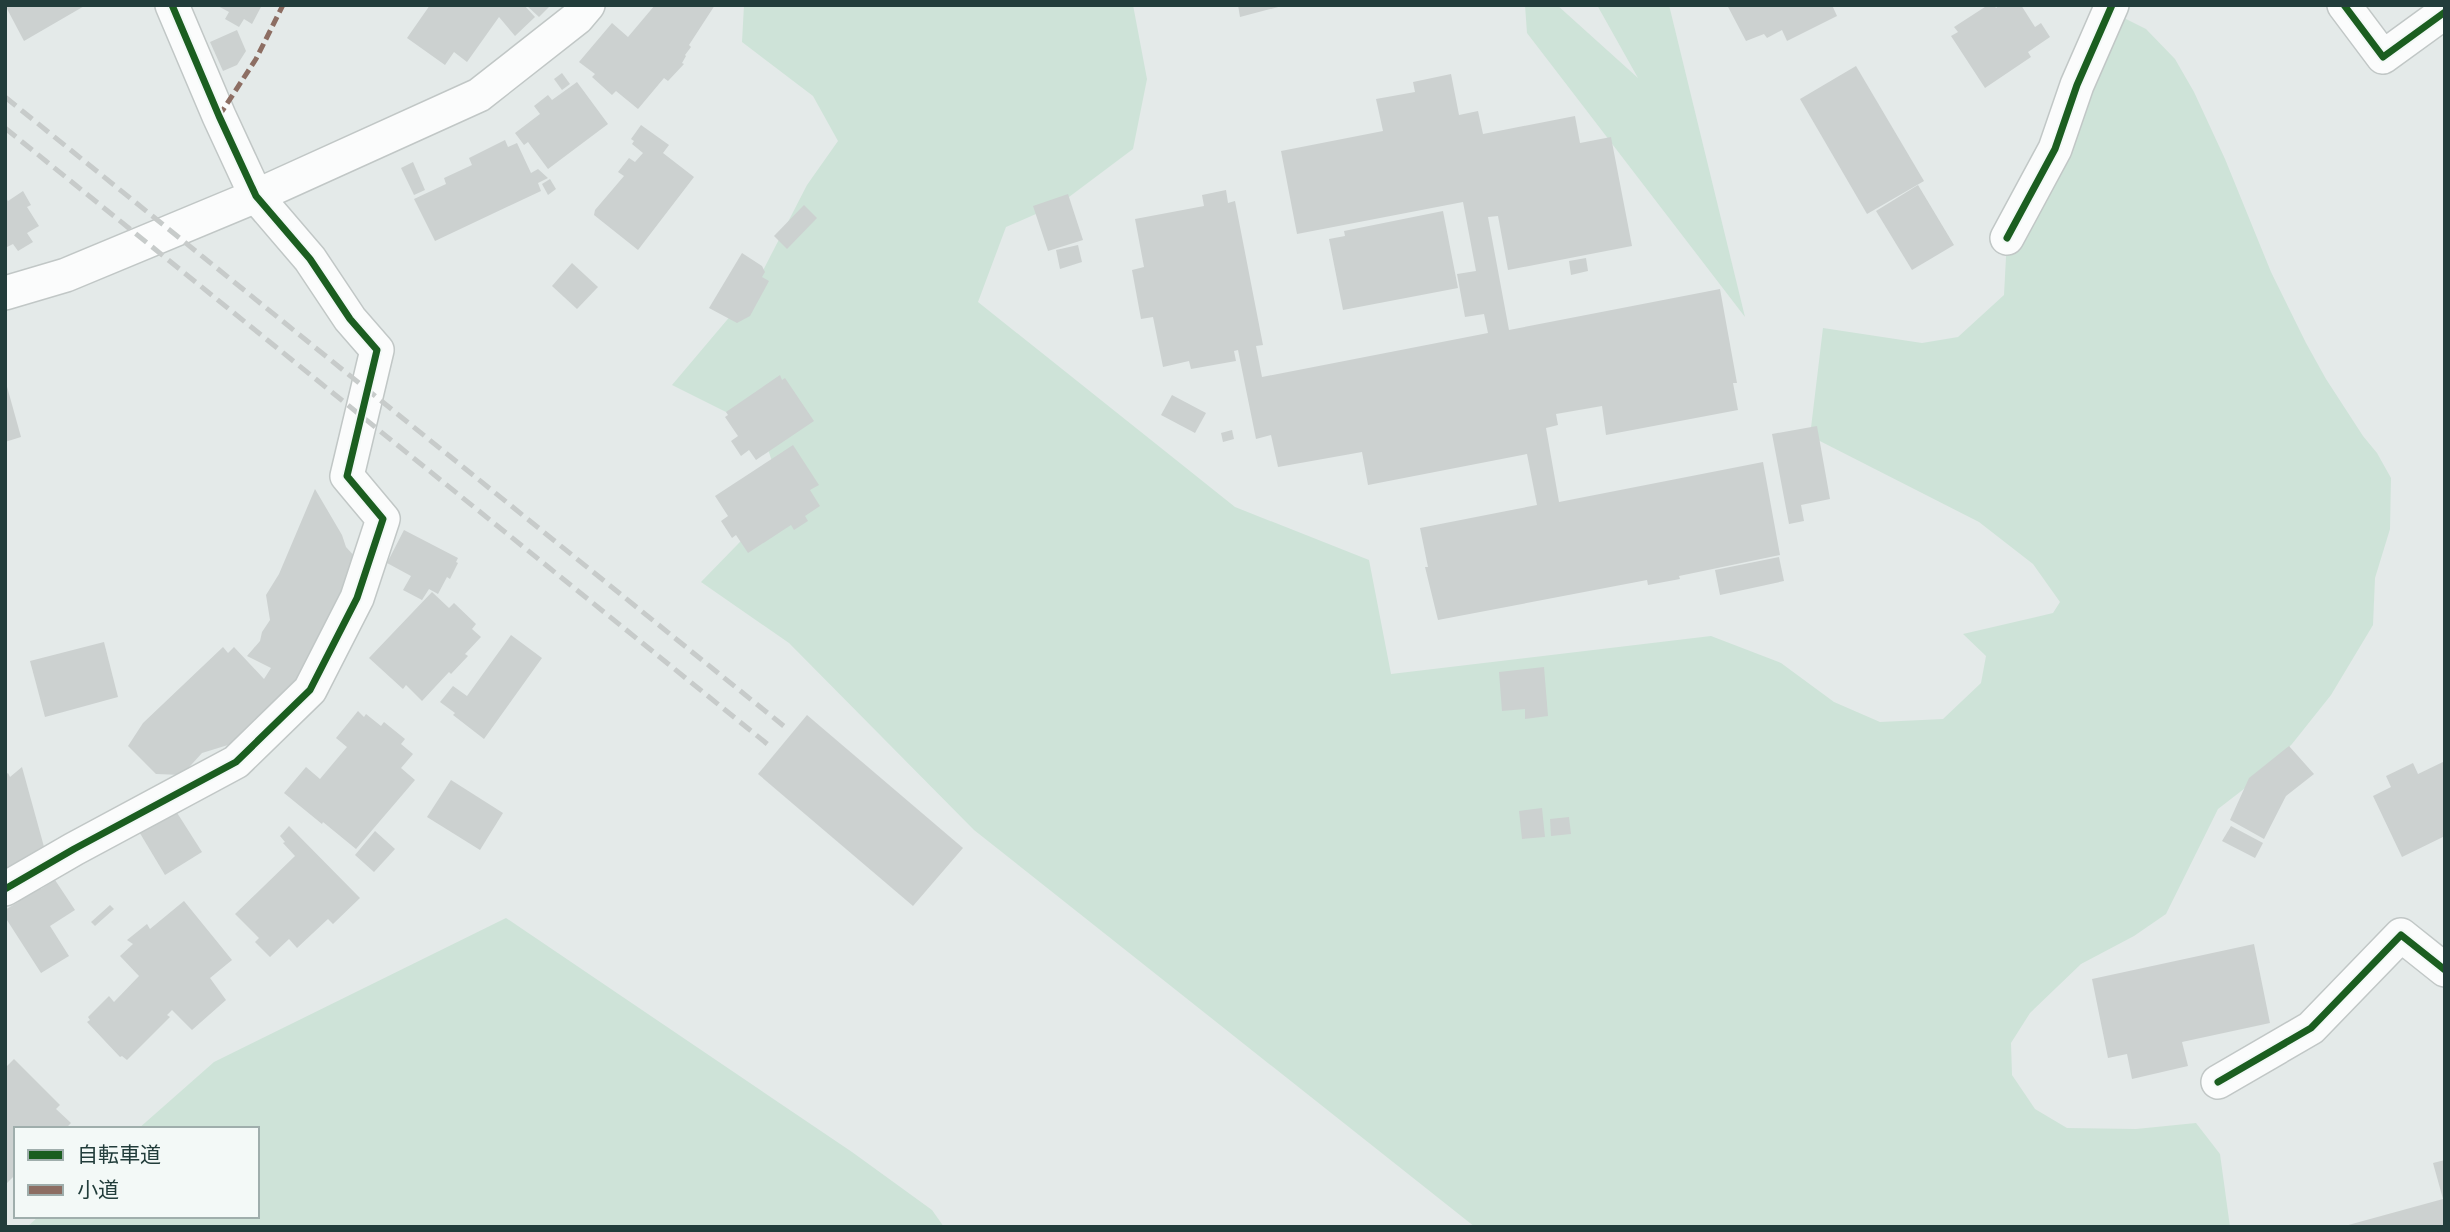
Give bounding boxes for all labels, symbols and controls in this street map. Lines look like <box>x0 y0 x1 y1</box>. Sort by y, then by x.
legend <box>14 1127 259 1218</box>
text: 自転車道 <box>77 1140 161 1168</box>
text: 小道 <box>77 1175 119 1203</box>

